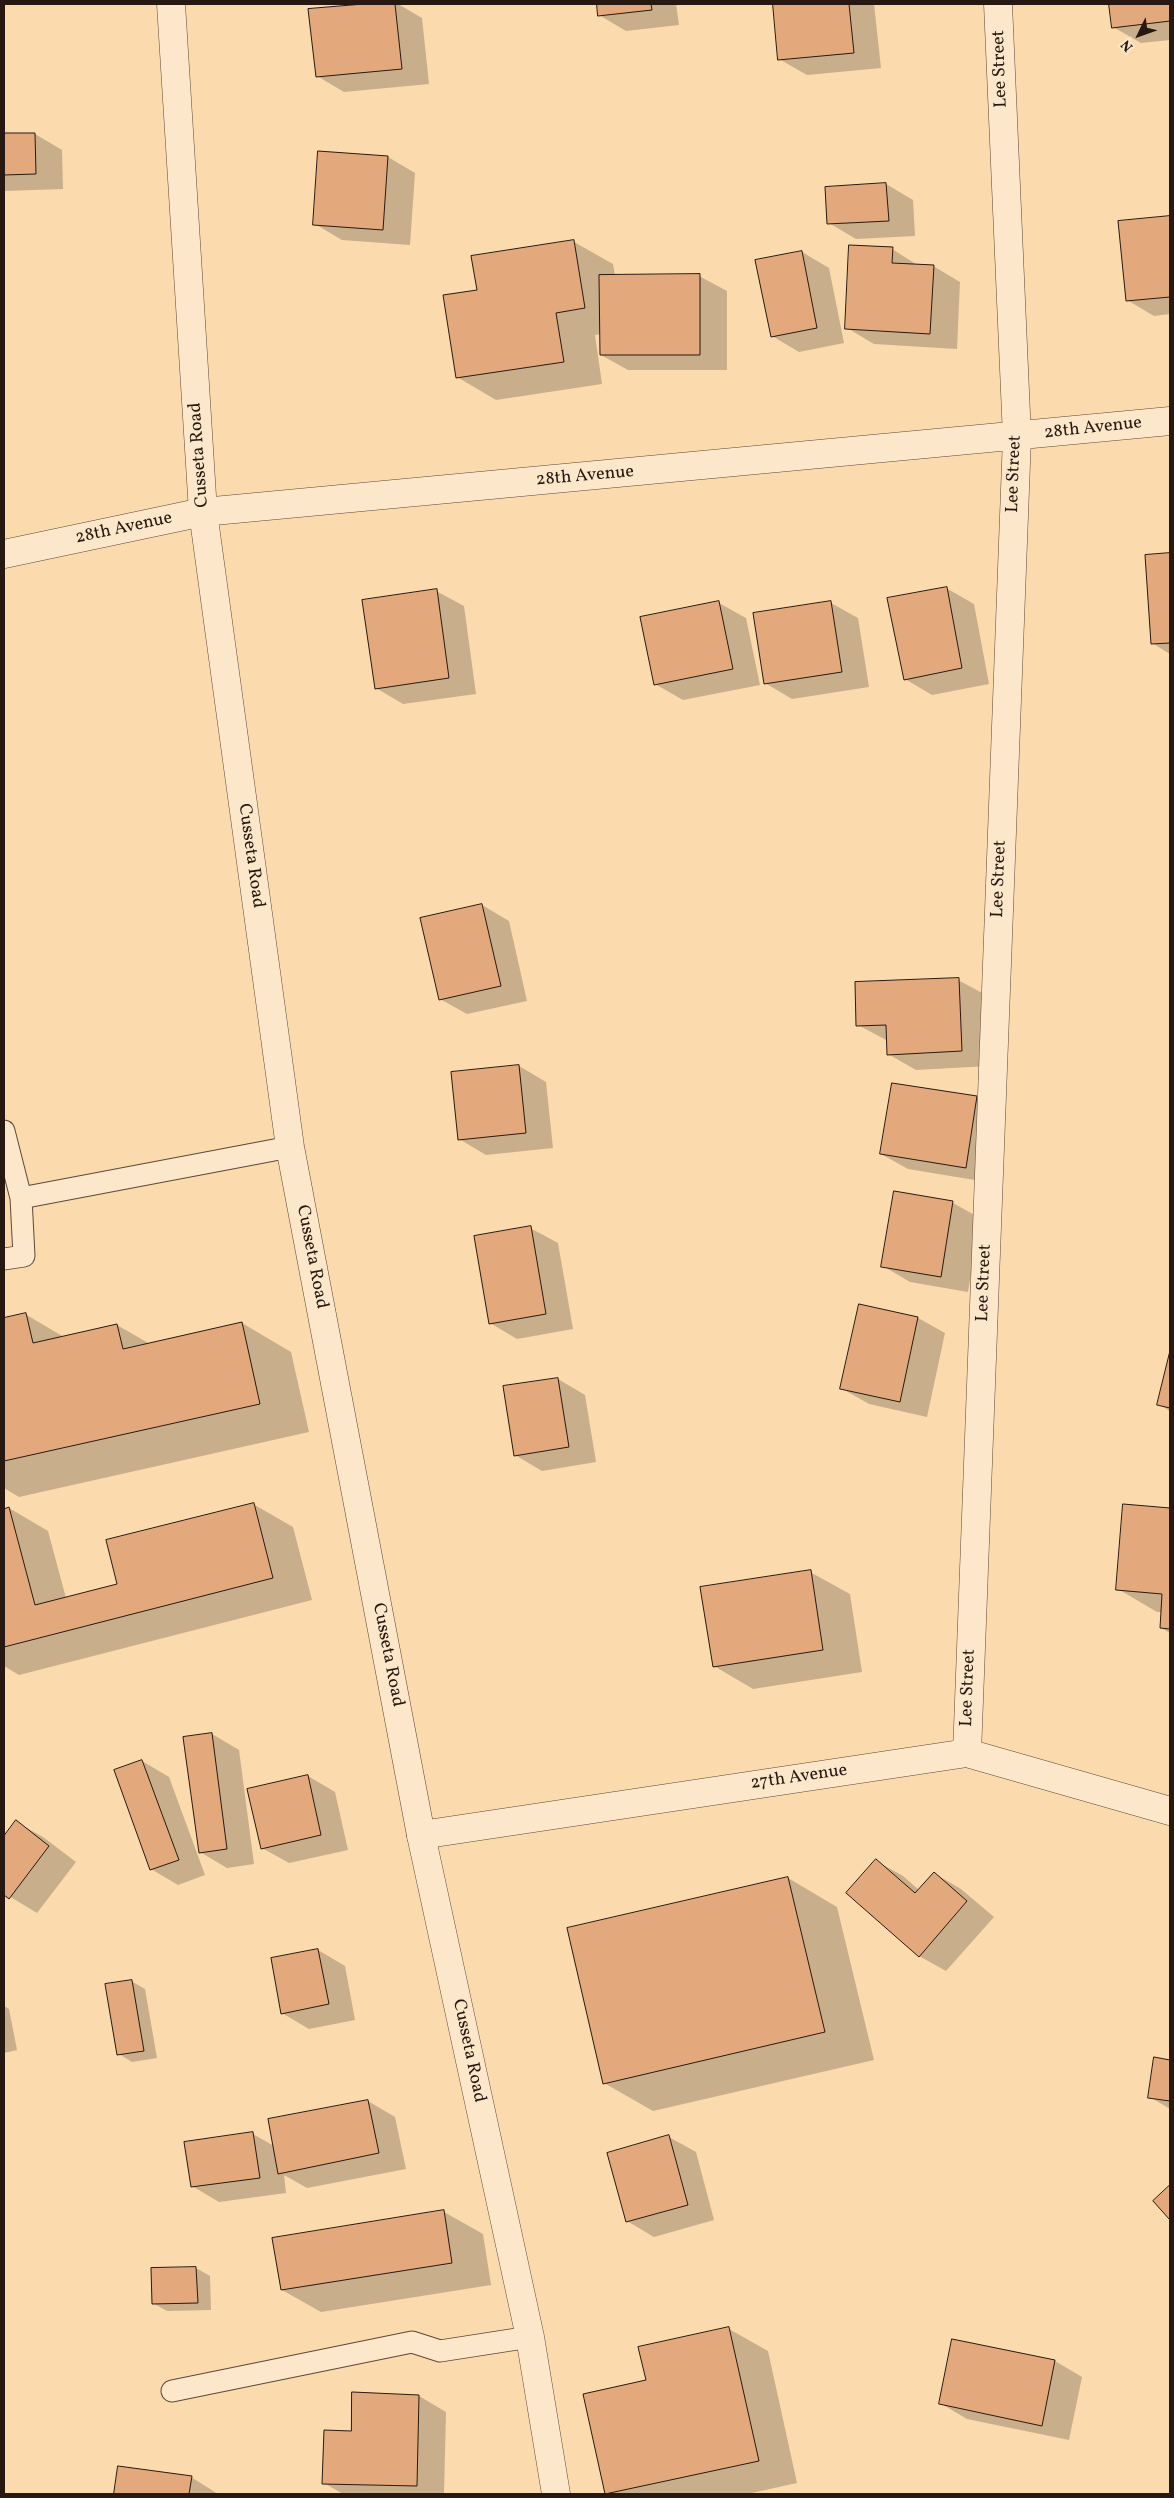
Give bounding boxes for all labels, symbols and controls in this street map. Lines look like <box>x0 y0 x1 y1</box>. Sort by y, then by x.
north arrow <box>1114 10 1164 60</box>
street label: Lee Street <box>989 30 1013 108</box>
text: N <box>1117 35 1138 56</box>
street label: Cusseta Road <box>186 402 214 508</box>
street label: 28th Avenue <box>1043 413 1143 445</box>
street label: Lee Street <box>1003 435 1027 513</box>
street label: 28th Avenue <box>535 462 635 492</box>
street label: 28th Avenue <box>74 508 174 550</box>
street label: Cusseta Road <box>232 802 268 910</box>
street label: Lee Street <box>988 840 1012 918</box>
street label: Cusseta Road <box>290 1203 332 1311</box>
street label: Lee Street <box>973 1244 997 1322</box>
street label: Cusseta Road <box>366 1601 408 1709</box>
street label: Lee Street <box>957 1649 981 1727</box>
street label: 27th Avenue <box>749 1761 849 1795</box>
street label: Cusseta Road <box>446 1997 490 2105</box>

